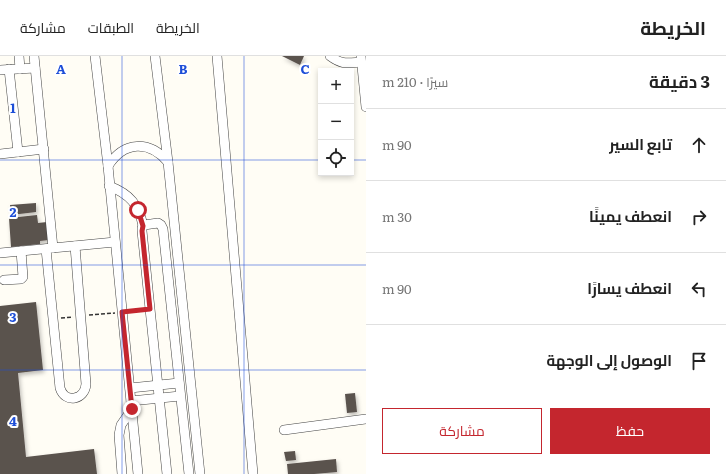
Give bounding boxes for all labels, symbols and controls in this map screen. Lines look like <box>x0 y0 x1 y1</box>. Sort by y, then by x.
text: الخريطة <box>640 13 706 41</box>
text: مشاركة <box>20 17 66 37</box>
text: الطبقات <box>88 17 134 37</box>
text: الخريطة <box>156 17 200 37</box>
text: A <box>56 59 66 78</box>
text: B <box>179 59 188 78</box>
text: C <box>300 59 310 78</box>
map controls <box>318 68 354 176</box>
button: + <box>318 68 354 104</box>
text: 3 دقيقة <box>649 68 710 93</box>
text: سيرًا · 210 m <box>382 72 448 91</box>
text: 1 <box>10 98 16 117</box>
button: − <box>318 104 354 140</box>
text: تابع السير <box>609 132 672 155</box>
icon: ahead <box>688 134 710 156</box>
text: 90 m <box>382 135 412 154</box>
button: locate <box>318 140 354 176</box>
route start <box>129 201 147 219</box>
text: 2 <box>10 202 17 221</box>
text: انعطف يمينًا <box>589 204 672 227</box>
icon: right <box>688 206 710 228</box>
text: 30 m <box>382 207 412 226</box>
text: انعطف يسارًا <box>587 276 672 299</box>
icon: left <box>688 278 710 300</box>
text: 90 m <box>382 279 412 298</box>
text: 3 <box>9 307 17 326</box>
text: الوصول إلى الوجهة <box>546 348 672 371</box>
icon: arrive <box>688 350 710 372</box>
route end <box>123 400 141 418</box>
button: مشاركة <box>382 408 542 454</box>
button: حفظ <box>550 408 710 454</box>
text: 4 <box>9 411 17 430</box>

